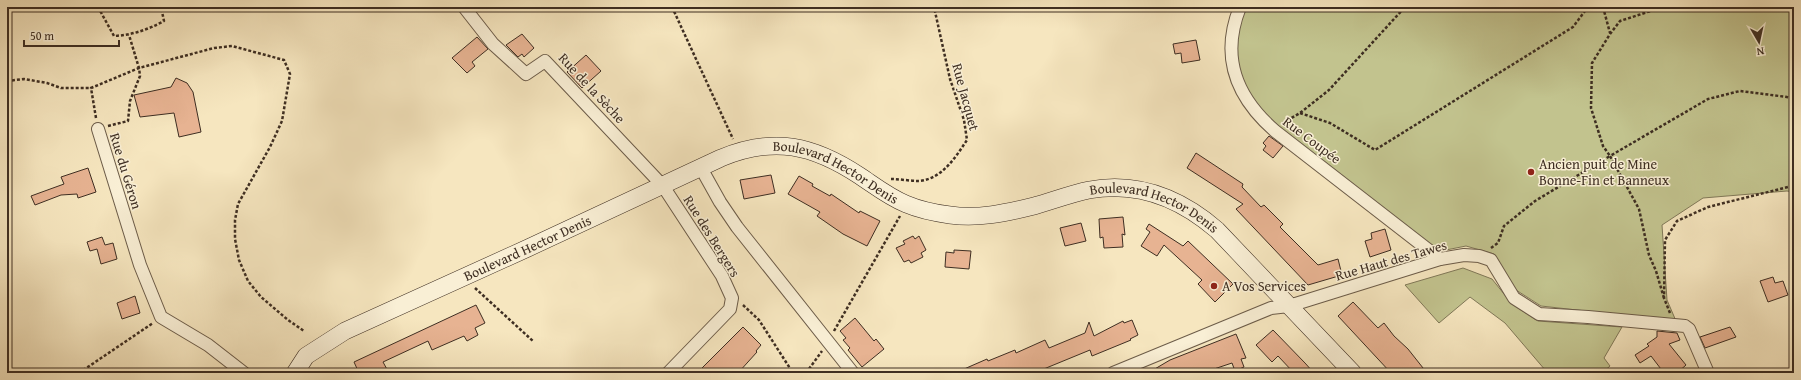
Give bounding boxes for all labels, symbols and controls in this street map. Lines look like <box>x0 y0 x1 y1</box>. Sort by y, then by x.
scale bar <box>24 22 119 48</box>
north arrow <box>1739 22 1779 62</box>
text: 50 m <box>30 27 54 44</box>
text: N <box>1755 43 1765 60</box>
street label: Rue de la Sèche <box>554 48 630 128</box>
street label: Rue Jacquet <box>947 61 985 133</box>
street label: Rue Coupée <box>1279 111 1346 169</box>
street label: Rue du Géron <box>105 130 147 212</box>
street label: Boulevard Hector Denis <box>773 136 902 209</box>
place label: Ancien puit de Mine Bonne-Fin et Banneux <box>1539 154 1670 190</box>
marker: Ancien puit de Mine Bonne-Fin et Banneux <box>1526 167 1536 177</box>
street label: Boulevard Hector Denis <box>1088 178 1223 237</box>
street label: Rue des Bergers <box>679 191 745 281</box>
street label: Boulevard Hector Denis <box>460 210 594 286</box>
street label: Rue Haut des Tawes <box>1333 235 1449 285</box>
place label: A Vos Services <box>1222 276 1306 296</box>
marker: A Vos Services <box>1209 281 1219 291</box>

